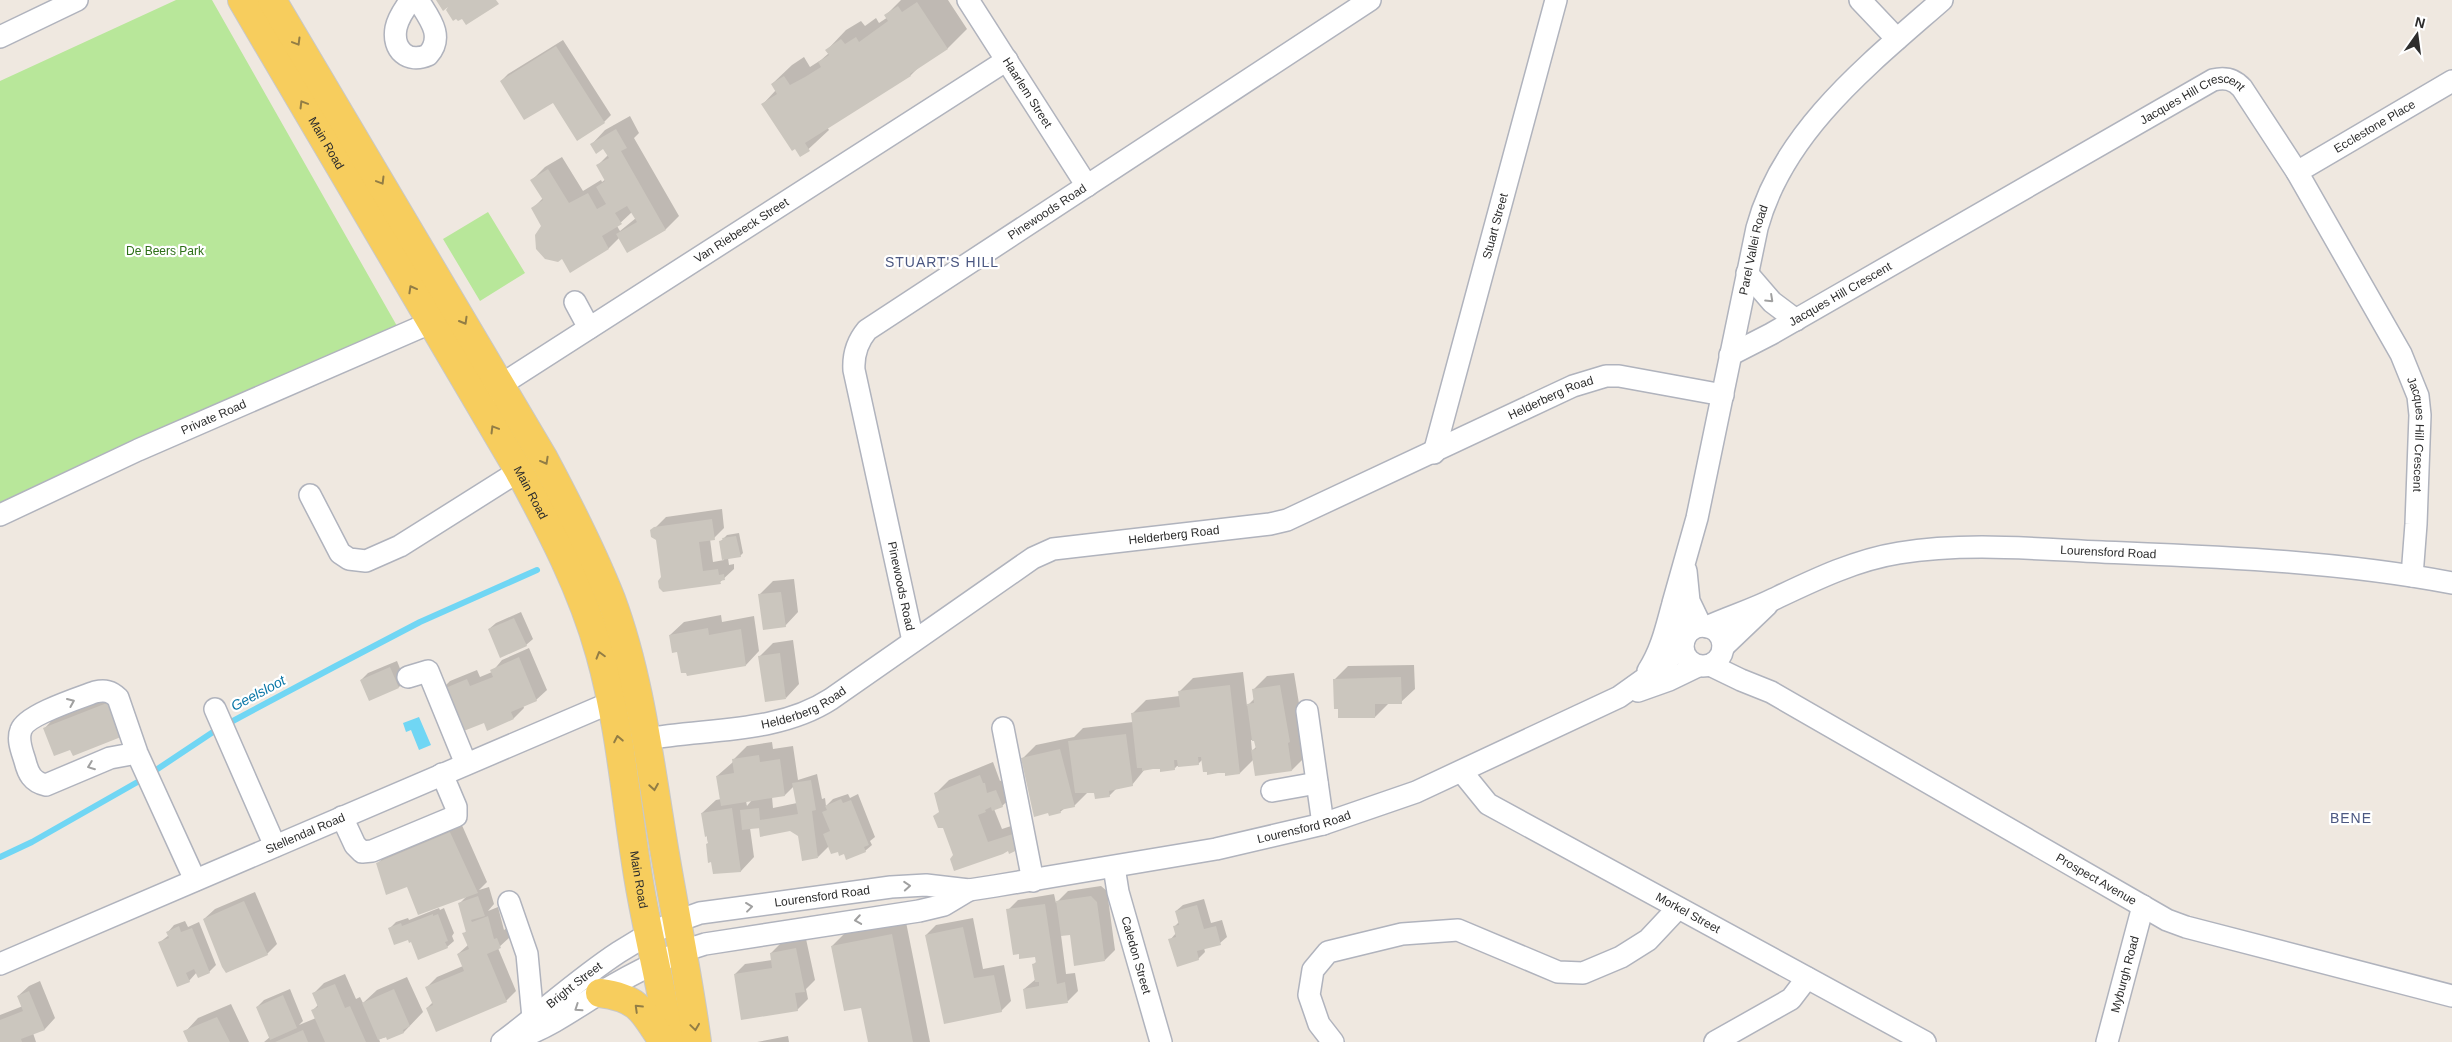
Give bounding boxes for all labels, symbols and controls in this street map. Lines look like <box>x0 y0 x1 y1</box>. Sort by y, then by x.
north arrow <box>2392 10 2442 60</box>
text: N <box>2413 13 2427 31</box>
one-way arrow <box>290 36 300 45</box>
street label: Haarlem Street <box>1000 55 1055 131</box>
street label: Jacques Hill Crescent <box>2138 72 2249 127</box>
street label: Ecclestone Place <box>2331 97 2418 156</box>
one-way arrow <box>300 100 310 109</box>
street label: Main Road <box>305 114 347 172</box>
one-way arrow <box>374 175 384 184</box>
street label: Pinewoods Road <box>1005 181 1089 243</box>
street label: Stuart Street <box>1480 191 1511 260</box>
street label: Van Riebeeck Street <box>692 195 792 266</box>
street label: Parel Vallei Road <box>1736 203 1771 296</box>
park label: De Beers Park <box>126 244 205 258</box>
district label: STUART'S HILL <box>885 254 999 270</box>
street label: Jacques Hill Crescent <box>1786 259 1895 329</box>
one-way arrow <box>408 286 418 295</box>
one-way arrow <box>1764 293 1773 302</box>
one-way arrow <box>457 315 467 324</box>
street label: Helderberg Road <box>1506 373 1595 422</box>
street label: Jacques Hill Crescent <box>2404 375 2427 493</box>
street label: Private Road <box>179 397 248 437</box>
one-way arrow <box>491 426 501 435</box>
one-way arrow <box>539 456 549 465</box>
street label: Main Road <box>511 464 550 522</box>
street label: Helderberg Road <box>1128 523 1220 547</box>
street label: Pinewoods Road <box>885 540 917 632</box>
street label: Lourensford Road <box>2060 543 2157 561</box>
one-way arrow <box>595 651 606 659</box>
water label: Geelsloot <box>228 672 289 714</box>
street label: Helderberg Road <box>760 684 849 732</box>
one-way arrow <box>66 697 75 708</box>
one-way arrow <box>614 734 624 743</box>
one-way arrow <box>87 760 95 770</box>
one-way arrow <box>648 782 658 791</box>
street label: Lourensford Road <box>1256 808 1353 846</box>
street label: Stellendal Road <box>263 810 347 856</box>
district label: BENE <box>2330 810 2372 826</box>
street label: Main Road <box>627 850 651 910</box>
street label: Prospect Avenue <box>2053 851 2139 908</box>
one-way arrow <box>903 880 911 891</box>
street label: Lourensford Road <box>773 883 871 910</box>
street label: Morkel Street <box>1653 890 1723 936</box>
one-way arrow <box>744 902 753 912</box>
one-way arrow <box>854 915 862 925</box>
street label: Caledon Street <box>1118 915 1154 996</box>
street label: Myburgh Road <box>2108 934 2142 1014</box>
street label: Bright Street <box>544 959 605 1011</box>
one-way arrow <box>574 1001 583 1011</box>
one-way arrow <box>635 1005 644 1014</box>
one-way arrow <box>689 1024 700 1032</box>

